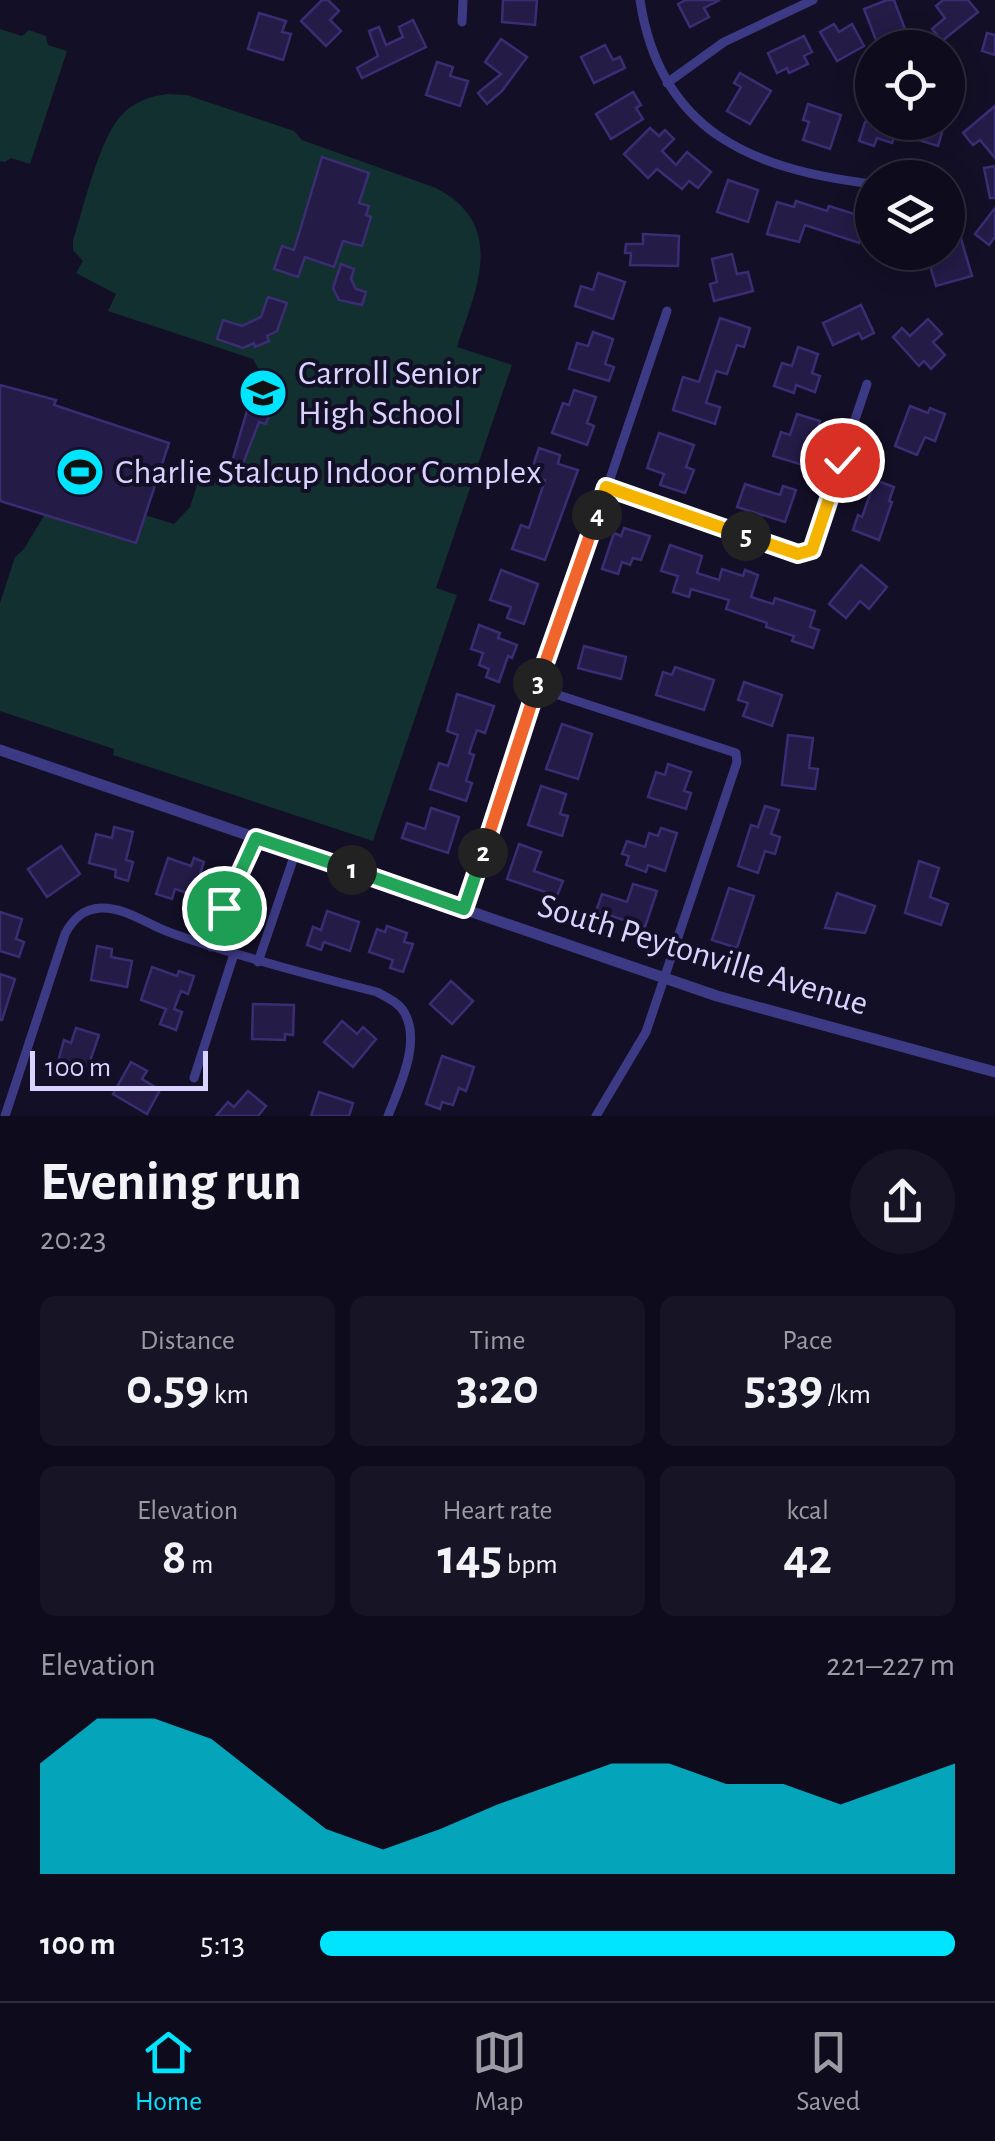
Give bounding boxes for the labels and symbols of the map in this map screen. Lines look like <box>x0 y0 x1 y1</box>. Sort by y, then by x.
place label: Carroll Senior High School <box>298 356 482 431</box>
school or university icon: Carroll Senior High School <box>237 367 289 419</box>
pin <box>800 418 885 503</box>
sports icon: Charlie Stalcup Indoor Complex <box>54 446 106 498</box>
place label: Charlie Stalcup Indoor Complex <box>115 455 541 490</box>
pin: 4 <box>572 490 622 540</box>
pin: 5 <box>721 511 771 561</box>
pin: 3 <box>513 658 563 708</box>
pin: 2 <box>458 828 508 878</box>
pin: 1 <box>327 845 377 895</box>
pin <box>182 866 267 951</box>
street label: South Peytonville Avenue <box>534 888 872 1022</box>
scale bar <box>30 1046 208 1090</box>

